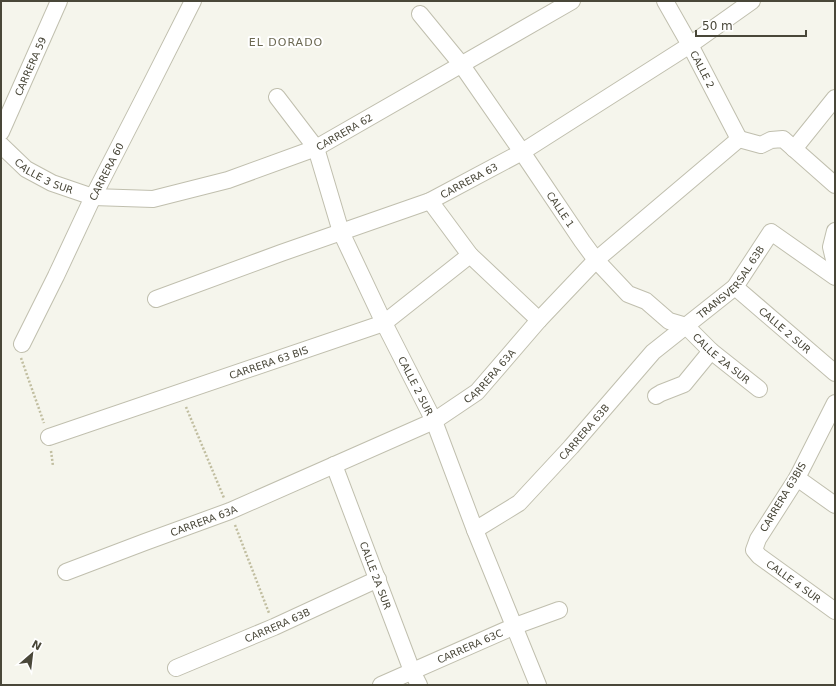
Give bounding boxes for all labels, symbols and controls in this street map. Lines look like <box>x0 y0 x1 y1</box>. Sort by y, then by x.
scale bar <box>696 12 806 38</box>
text: 50 m <box>702 19 733 33</box>
street label: CARRERA 59 <box>12 35 48 97</box>
district label: EL DORADO <box>249 36 323 49</box>
street label: CALLE 2 <box>688 49 717 90</box>
street label: CARRERA 62 <box>314 111 374 152</box>
street label: CARRERA 60 <box>87 141 125 202</box>
street label: CALLE 3 SUR <box>13 156 75 195</box>
street label: CARRERA 63 <box>438 161 499 200</box>
street label: CALLE 1 <box>545 189 577 229</box>
street label: TRANSVERSAL 63B <box>694 243 766 321</box>
street label: CALLE 2 SUR <box>757 305 813 355</box>
street label: CALLE 2A SUR <box>691 331 753 385</box>
street label: CARRERA 63 BIS <box>228 344 310 381</box>
street label: CARRERA 63A <box>462 346 517 405</box>
street label: CALLE 2 SUR <box>396 354 436 417</box>
street label: CARRERA 63B <box>557 402 611 462</box>
street label: CARRERA 63BIS <box>758 460 808 534</box>
street label: CARRERA 63A <box>169 503 239 538</box>
street label: CALLE 2A SUR <box>358 540 394 611</box>
street label: CALLE 4 SUR <box>764 558 823 605</box>
street label: CARRERA 63B <box>243 606 312 644</box>
street label: CARRERA 63C <box>435 627 504 665</box>
north arrow <box>12 634 52 674</box>
text: N <box>29 638 44 654</box>

